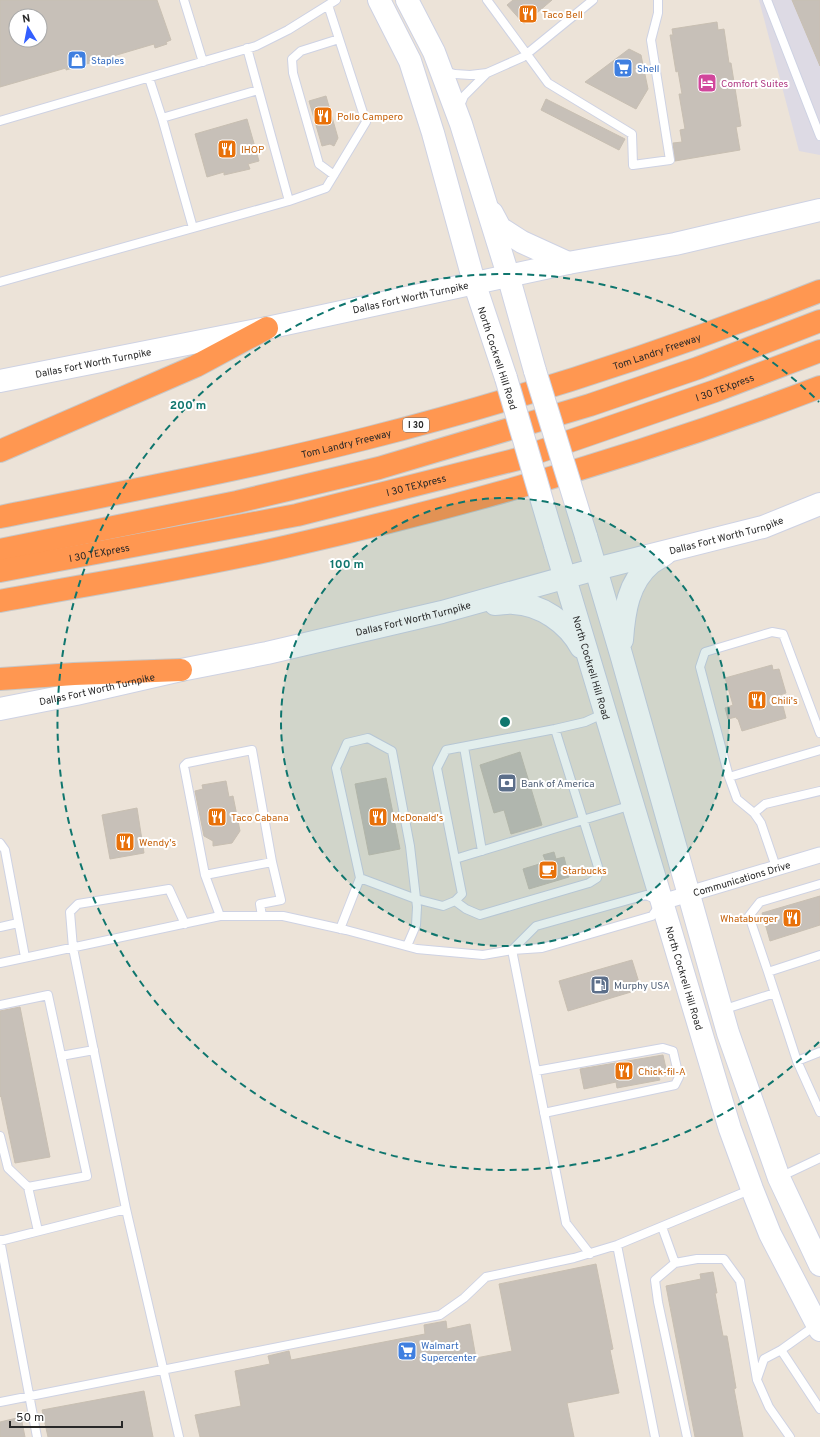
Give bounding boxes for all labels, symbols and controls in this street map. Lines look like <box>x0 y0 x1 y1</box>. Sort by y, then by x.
restaurant icon: Taco Bell <box>517 3 539 25</box>
north arrow <box>8 8 48 48</box>
place label: Taco Bell <box>542 9 583 22</box>
text: N <box>21 12 32 27</box>
shop icon: Staples <box>66 49 88 71</box>
place label: Staples <box>91 55 125 68</box>
supermarket icon: Shell <box>612 57 634 79</box>
place label: Shell <box>637 63 659 76</box>
hotel icon: Comfort Suites <box>696 72 718 94</box>
place label: Comfort Suites <box>721 78 788 91</box>
restaurant icon: Pollo Campero <box>312 105 334 127</box>
place label: Pollo Campero <box>337 111 403 124</box>
restaurant icon: IHOP <box>216 138 238 160</box>
place label: IHOP <box>241 144 264 157</box>
street label: Dallas Fort Worth Turnpike <box>352 280 470 317</box>
street label: North Cockrell Hill Road <box>474 305 519 412</box>
street label: Tom Landry Freeway <box>611 331 703 374</box>
street label: Dallas Fort Worth Turnpike <box>34 346 153 382</box>
street label: I 30 TEXpress <box>694 372 756 405</box>
text: 200 m <box>170 398 206 414</box>
road number: I 30 <box>403 418 429 432</box>
street label: Tom Landry Freeway <box>300 427 393 462</box>
street label: I 30 TEXpress <box>385 472 448 500</box>
street label: Dallas Fort Worth Turnpike <box>668 514 786 558</box>
street label: I 30 TEXpress <box>68 542 131 566</box>
text: 100 m <box>330 557 364 573</box>
street label: Dallas Fort Worth Turnpike <box>355 599 473 640</box>
street label: North Cockrell Hill Road <box>569 614 612 722</box>
street label: Dallas Fort Worth Turnpike <box>38 671 156 709</box>
restaurant icon: Chili's <box>746 689 768 711</box>
place label: Chili's <box>771 695 798 708</box>
centre of rings <box>498 715 512 729</box>
bank icon: Bank of America <box>496 772 518 794</box>
place label: Bank of America <box>521 778 595 791</box>
restaurant icon: Taco Cabana <box>206 806 228 828</box>
restaurant icon: McDonald's <box>367 806 389 828</box>
place label: Taco Cabana <box>231 812 288 825</box>
place label: McDonald's <box>392 812 444 825</box>
restaurant icon: Wendy's <box>114 831 136 853</box>
place label: Wendy's <box>139 837 177 850</box>
cafe icon: Starbucks <box>537 859 559 881</box>
street label: Communications Drive <box>692 859 792 900</box>
place label: Starbucks <box>562 865 607 878</box>
restaurant icon: Whataburger <box>781 907 803 929</box>
place label: Whataburger <box>720 913 778 926</box>
street label: North Cockrell Hill Road <box>662 925 705 1032</box>
fuel station icon: Murphy USA <box>589 974 611 996</box>
place label: Murphy USA <box>614 980 670 993</box>
restaurant icon: Chick-fil-A <box>613 1060 635 1082</box>
place label: Chick-fil-A <box>638 1066 686 1079</box>
supermarket icon: Walmart Supercenter <box>396 1340 418 1362</box>
place label: Walmart Supercenter <box>421 1340 477 1365</box>
scale bar <box>10 1403 122 1429</box>
text: 50 m <box>16 1410 44 1426</box>

